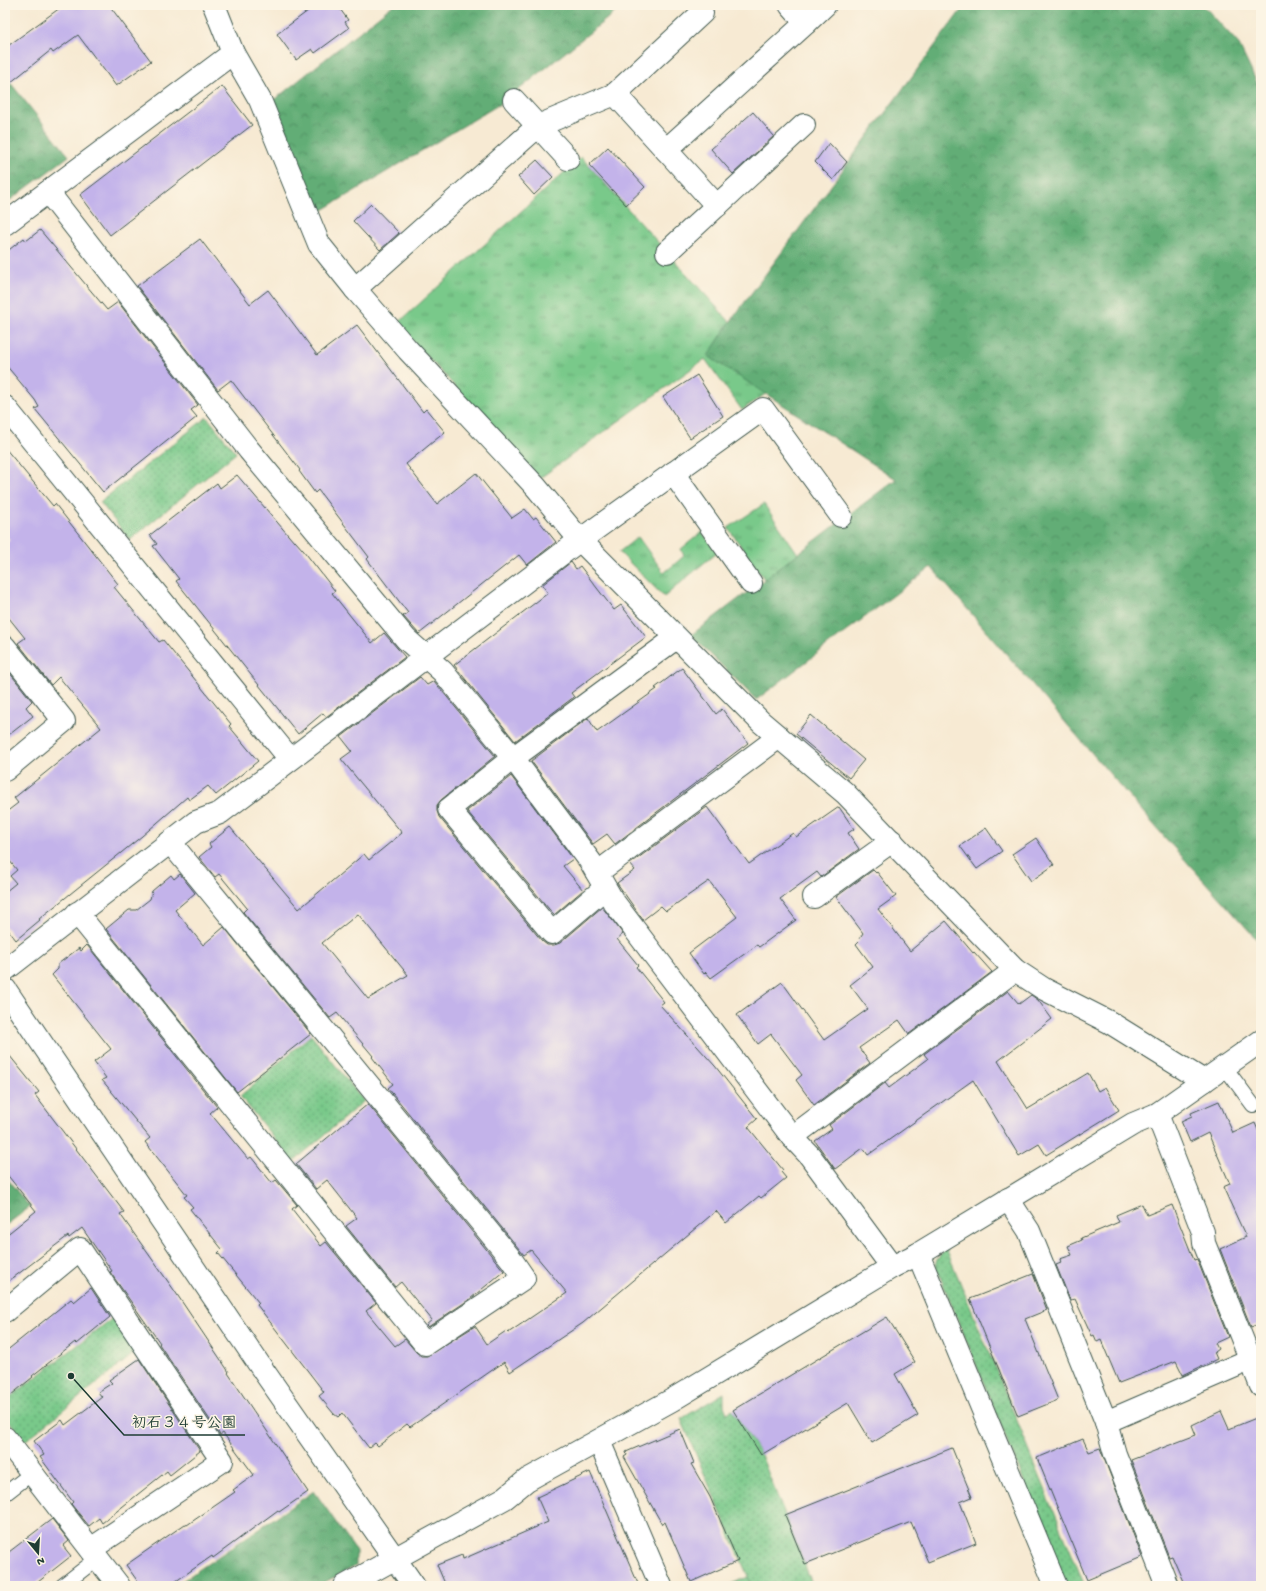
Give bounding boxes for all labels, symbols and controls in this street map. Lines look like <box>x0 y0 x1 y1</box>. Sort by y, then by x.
callout: 初石３４号公園 <box>124 1408 245 1435</box>
text: 初石３４号公園 <box>131 1415 237 1433</box>
north arrow <box>18 1533 58 1573</box>
text: N <box>35 1554 46 1567</box>

